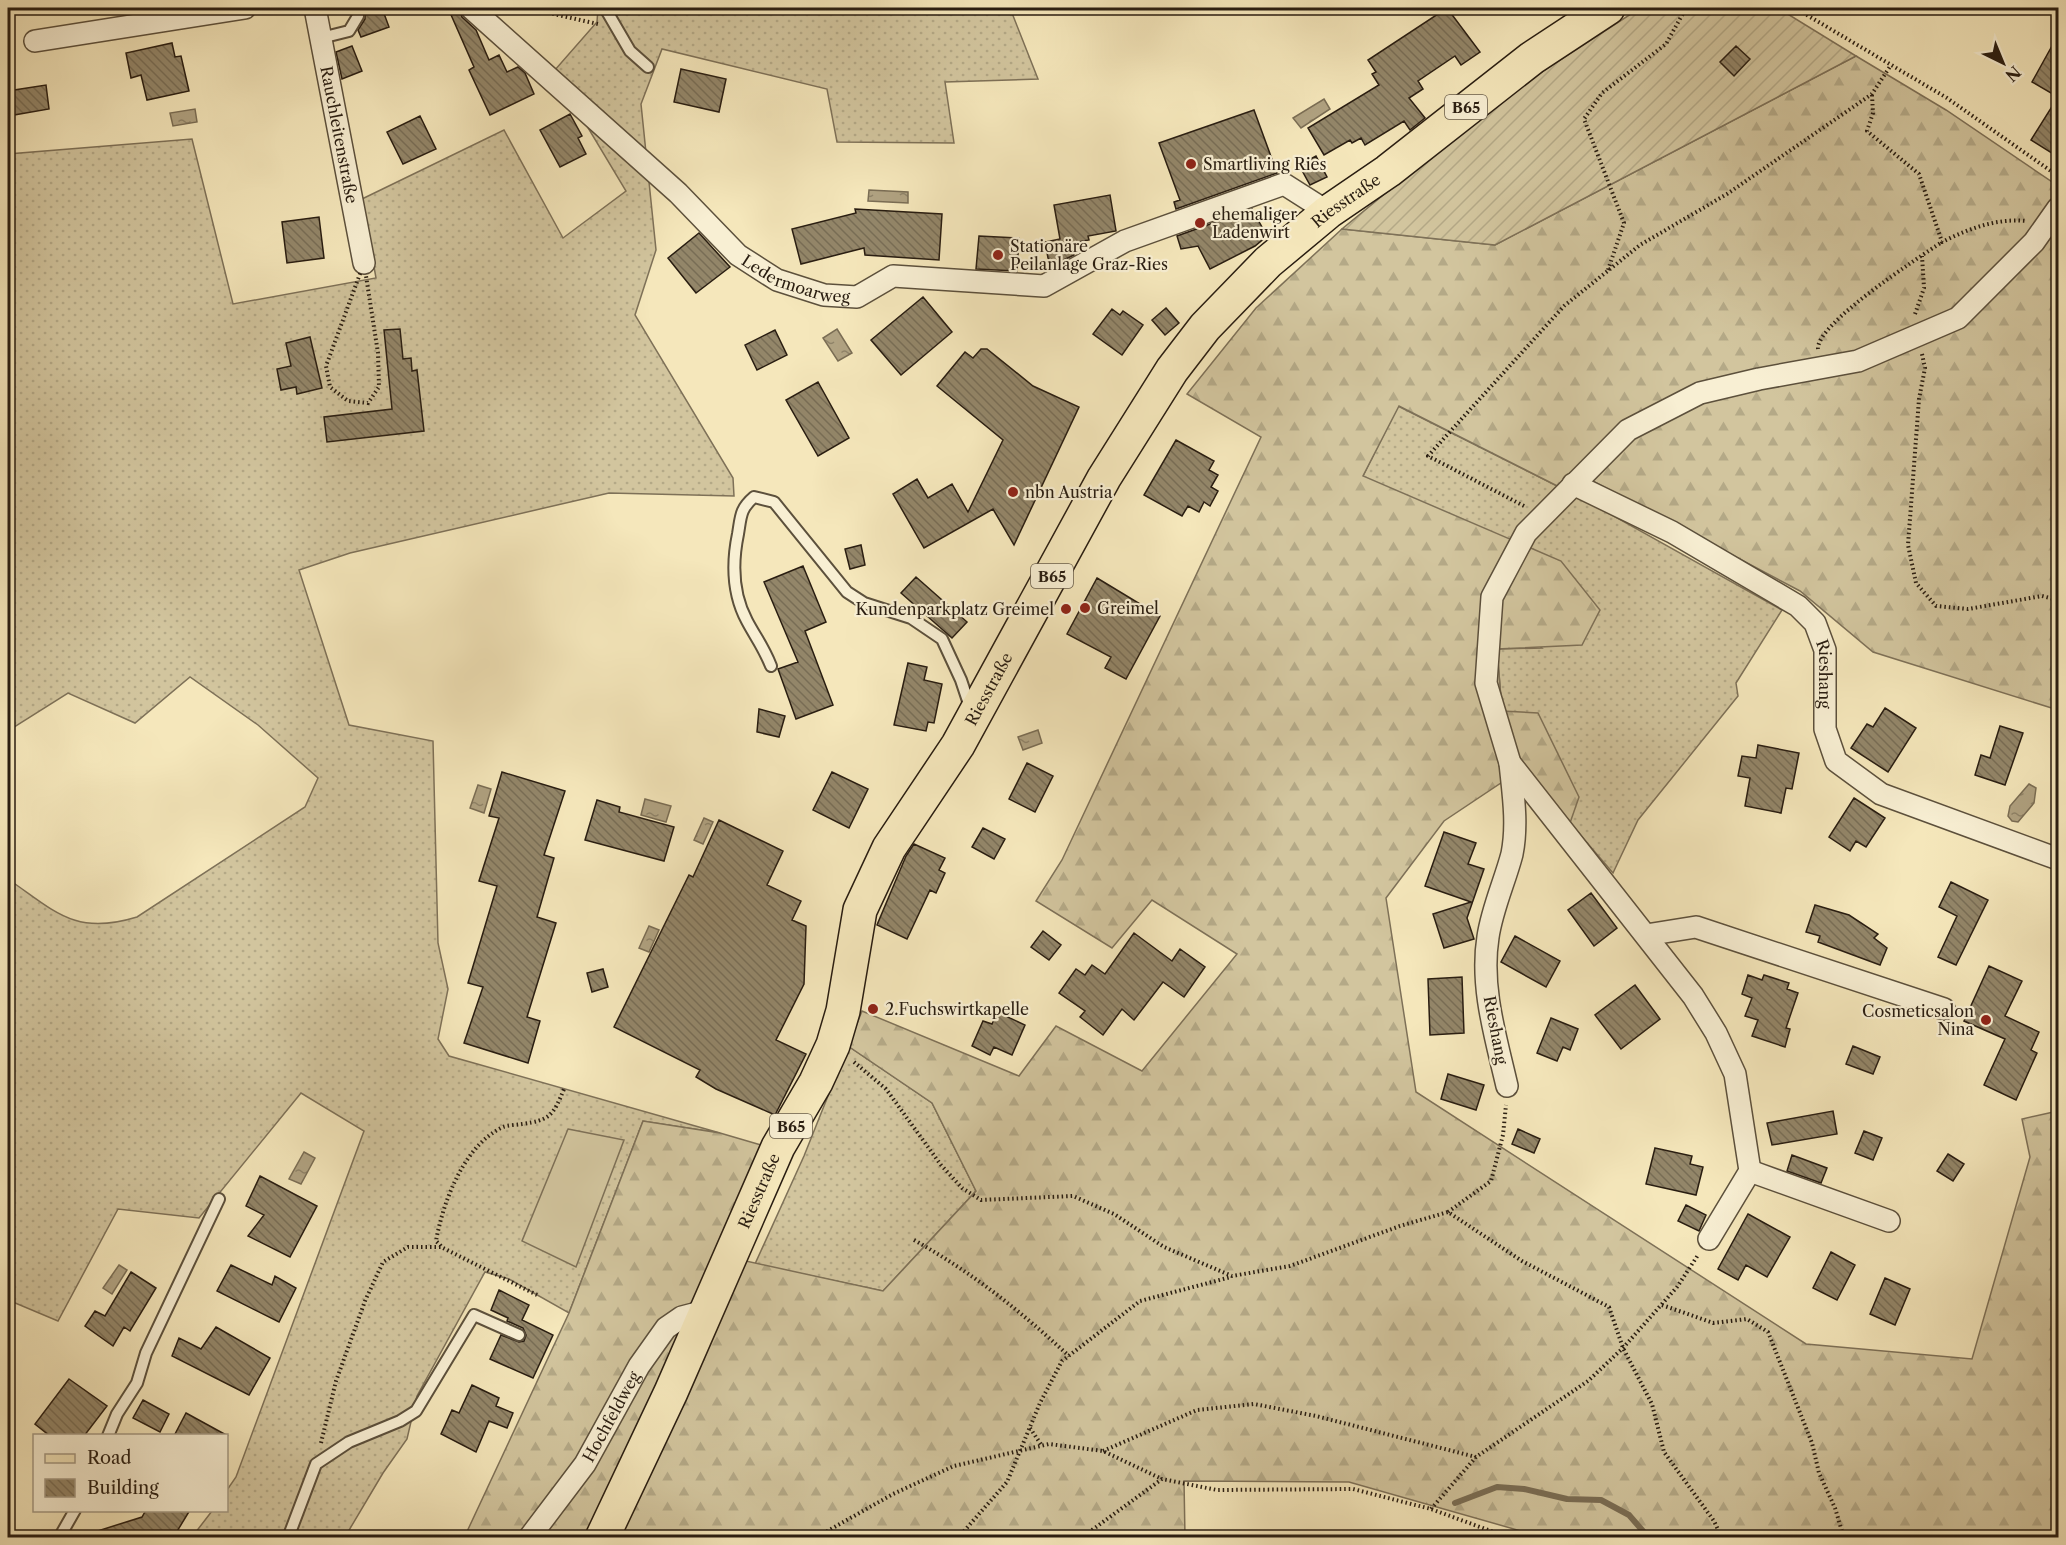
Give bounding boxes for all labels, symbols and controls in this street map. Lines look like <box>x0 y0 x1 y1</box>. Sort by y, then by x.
north arrow <box>1973 33 2033 93</box>
text: N <box>2001 62 2025 86</box>
street label: Rauchleitenstraße <box>316 64 362 205</box>
road number: B65 <box>1445 95 1487 119</box>
place label: Smartliving Ries <box>1203 154 1327 174</box>
marker: Smartliving Ries <box>1184 157 1198 171</box>
street label: Riesstraße <box>1307 169 1384 232</box>
place label: ehemaliger Ladenwirt <box>1212 204 1297 242</box>
marker: ehemaliger Ladenwirt <box>1193 216 1207 230</box>
place label: Stationäre Peilanlage Graz-Ries <box>1010 236 1168 274</box>
marker: Stationäre Peilanlage Graz-Ries <box>991 248 1005 262</box>
street label: Ledermoarweg <box>738 250 851 307</box>
place label: nbn Austria <box>1025 482 1113 502</box>
marker: nbn Austria <box>1006 485 1020 499</box>
road number: B65 <box>1031 564 1073 588</box>
place label: Greimel <box>1097 598 1159 618</box>
place label: Kundenparkplatz Greimel <box>856 599 1054 619</box>
marker: Greimel <box>1078 601 1092 615</box>
marker: Kundenparkplatz Greimel <box>1059 602 1073 616</box>
street label: Rieshang <box>1812 636 1835 709</box>
street label: Riesstraße <box>961 649 1017 729</box>
street label: Rieshang <box>1480 994 1513 1067</box>
place label: 2.Fuchswirtkapelle <box>885 999 1029 1019</box>
place label: Cosmeticsalon Nina <box>1862 1001 1975 1039</box>
marker: 2.Fuchswirtkapelle <box>866 1002 880 1016</box>
marker: Cosmeticsalon Nina <box>1979 1013 1993 1027</box>
road number: B65 <box>770 1114 812 1138</box>
street label: Riesstraße <box>734 1150 784 1232</box>
street label: Hochfeldweg <box>578 1367 644 1465</box>
legend <box>33 1434 228 1512</box>
text: Road <box>87 1447 132 1469</box>
text: Building <box>87 1477 159 1499</box>

